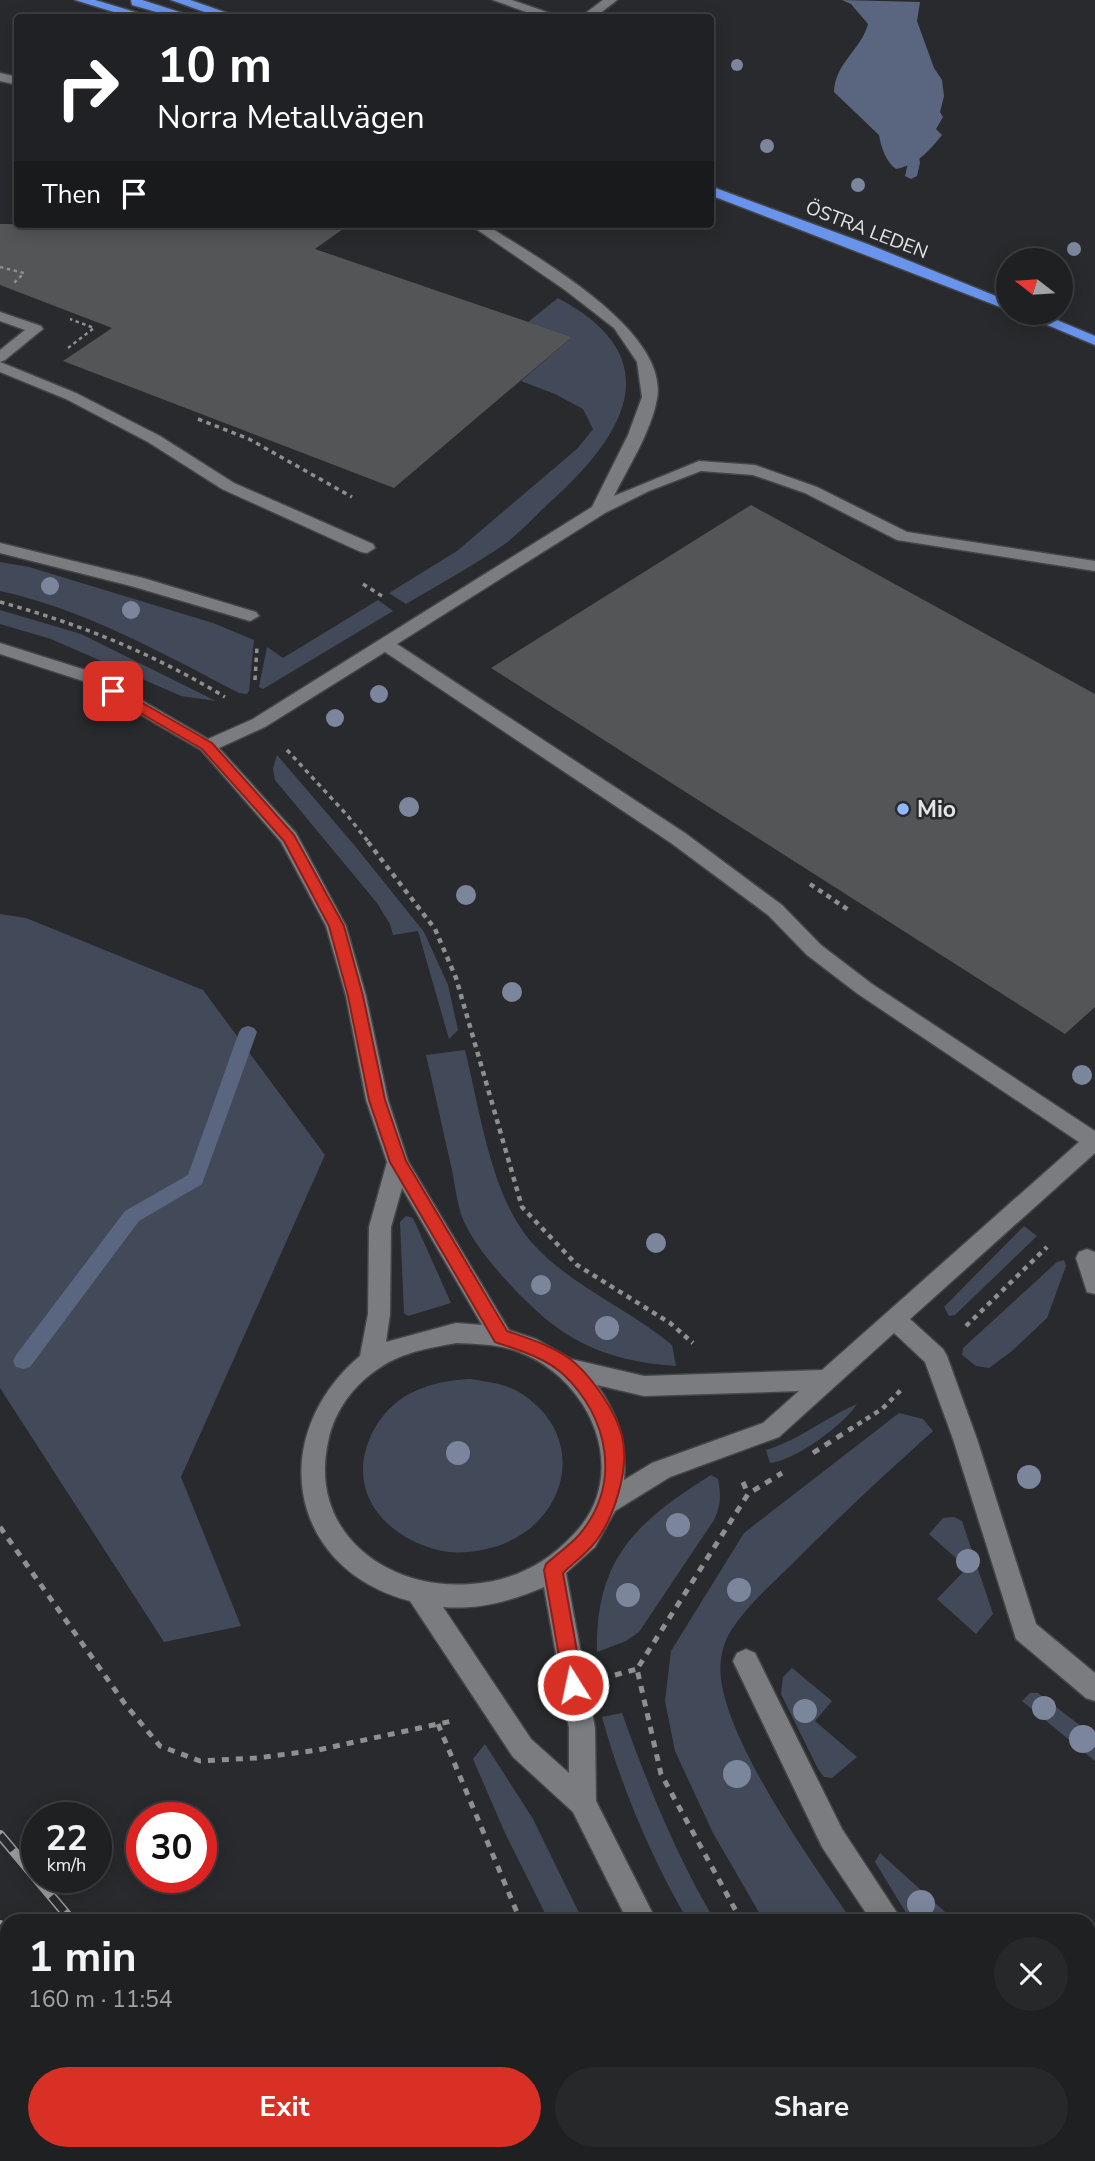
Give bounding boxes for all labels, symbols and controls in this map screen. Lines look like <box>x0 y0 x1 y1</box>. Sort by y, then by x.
text: 10 m <box>157 32 272 99</box>
icon: right <box>42 42 133 133</box>
text: Norra Metallvägen <box>157 96 425 139</box>
icon: arrive <box>115 175 153 213</box>
text: Then <box>42 177 101 212</box>
street label: ÖSTRA LEDEN <box>802 195 932 265</box>
north arrow <box>996 248 1073 326</box>
map controls <box>996 248 1073 325</box>
pin <box>83 661 143 721</box>
icon: arrive <box>94 672 132 710</box>
place label: Mio <box>917 794 956 825</box>
marker: Mio <box>895 801 911 817</box>
position arrow <box>536 1648 610 1722</box>
speed limit sign: 30 <box>126 1802 217 1893</box>
text: 22 <box>45 1815 88 1862</box>
text: km/h <box>47 1853 86 1877</box>
text: 1 min <box>28 1929 137 1986</box>
button: close <box>994 1937 1068 2011</box>
text: 160 m · 11:54 <box>28 1984 173 2015</box>
button: Exit <box>28 2067 541 2147</box>
button: Share <box>555 2067 1068 2147</box>

